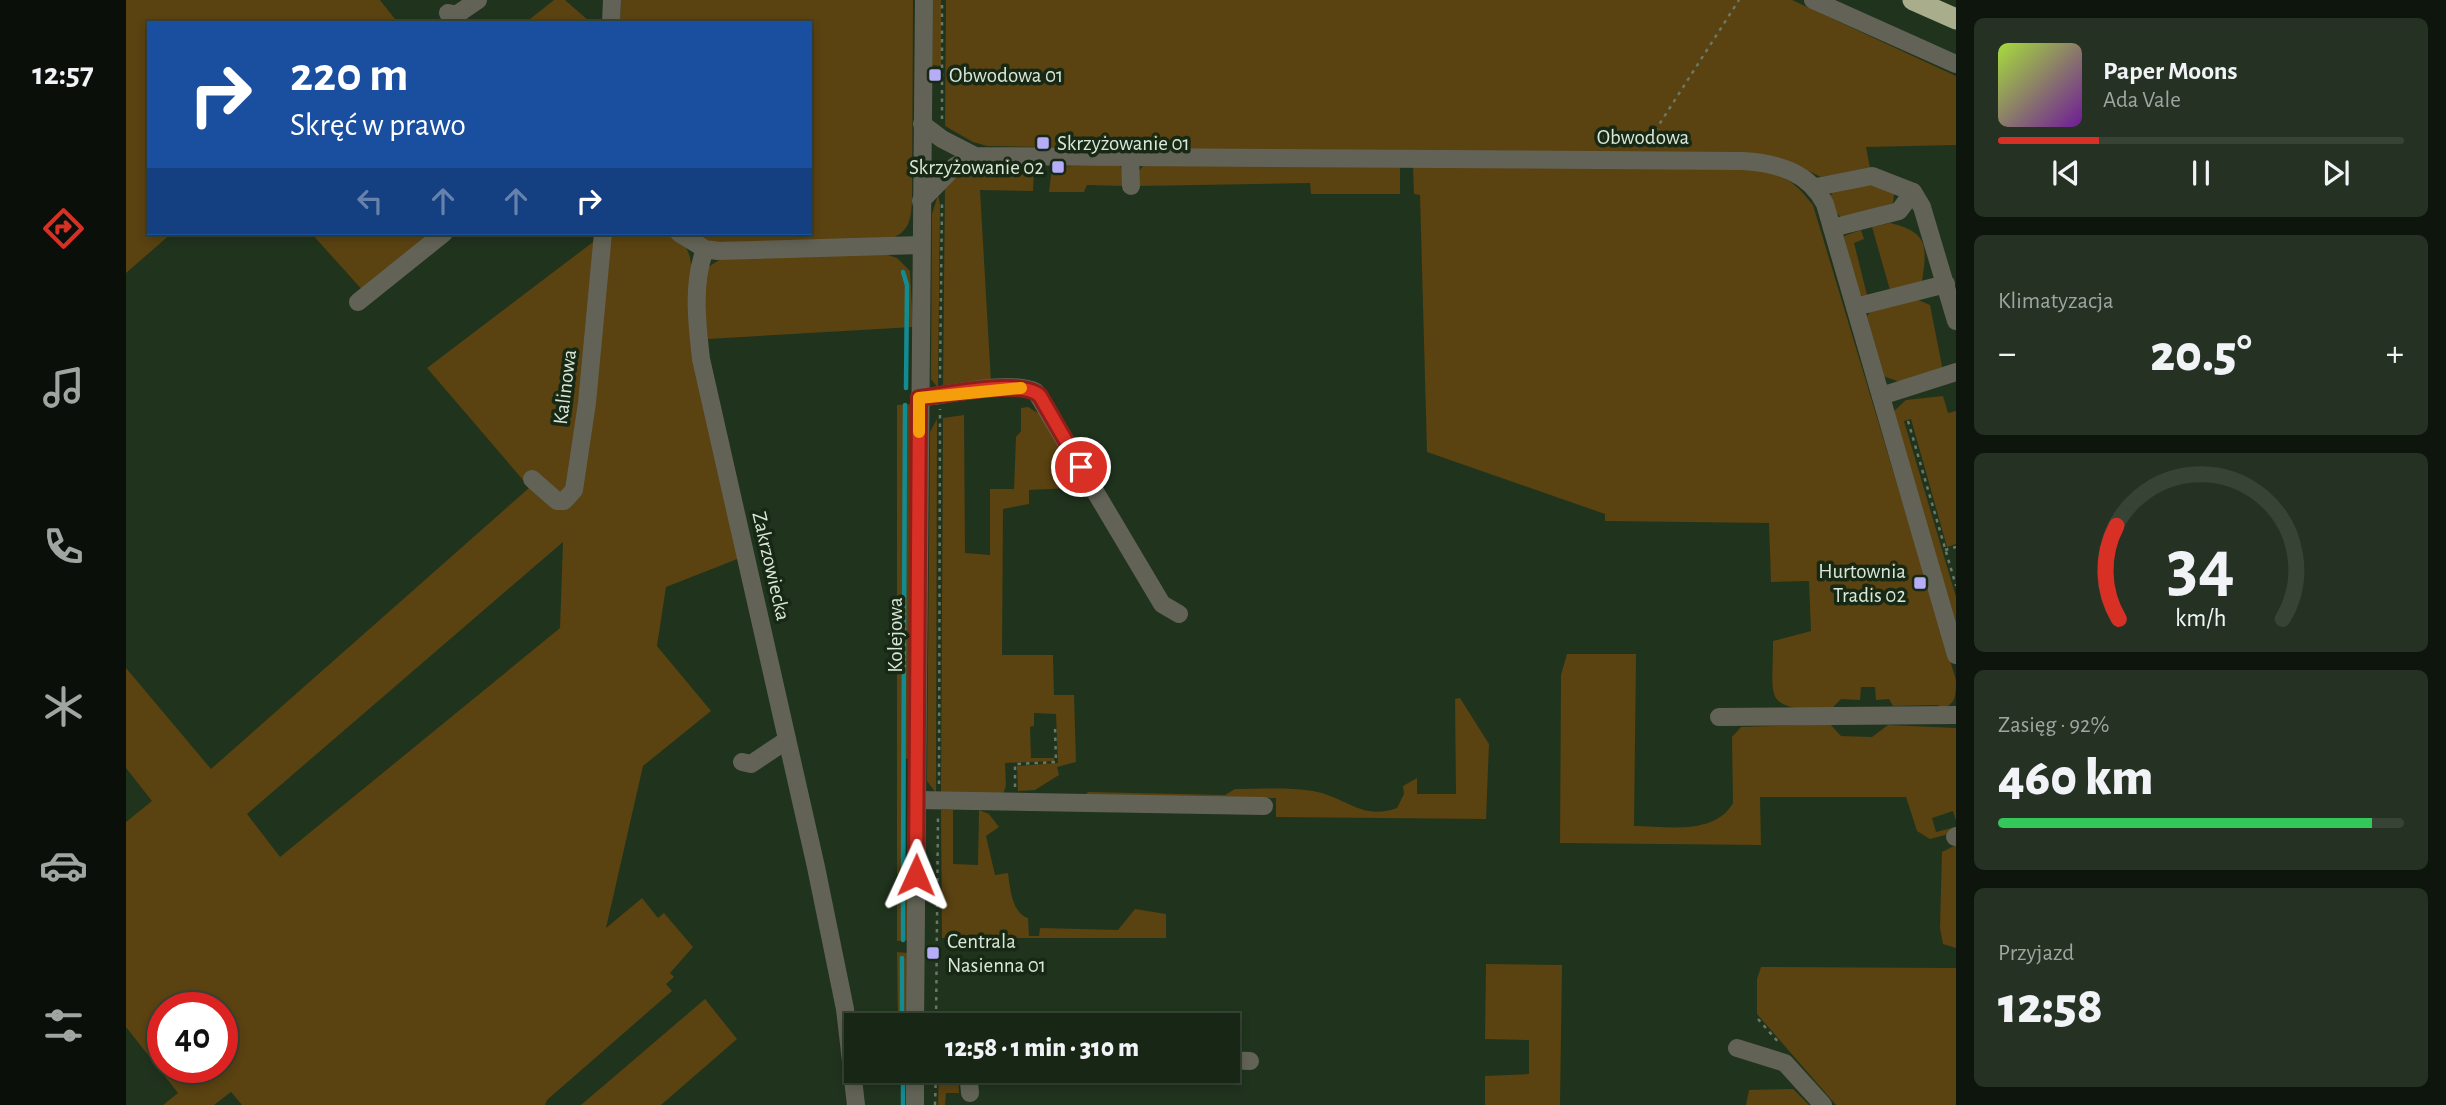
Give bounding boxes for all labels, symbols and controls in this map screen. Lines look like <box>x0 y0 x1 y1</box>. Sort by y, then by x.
icon: right <box>175 49 266 140</box>
text: 220 m <box>290 51 409 100</box>
text: 12:57 <box>32 58 94 90</box>
text: Paper Moons <box>2103 58 2238 84</box>
place label: Obwodowa 01 <box>949 65 1063 86</box>
marker: Obwodowa 01 <box>927 67 943 83</box>
text: Ada Vale <box>2103 89 2181 112</box>
text: Skręć w prawo <box>290 109 466 141</box>
street label: Obwodowa <box>1597 127 1690 148</box>
place label: Skrzyżowanie 01 <box>1057 133 1190 154</box>
marker: Skrzyżowanie 01 <box>1035 135 1051 151</box>
icon: previous <box>2047 154 2085 192</box>
icon: pause <box>2182 154 2220 192</box>
icon: next <box>2317 154 2355 192</box>
place label: Skrzyżowanie 02 <box>909 157 1044 178</box>
marker: Skrzyżowanie 02 <box>1050 159 1066 175</box>
icon: left <box>351 182 389 220</box>
icon: ahead <box>424 182 462 220</box>
icon: ahead <box>497 182 535 220</box>
icon: right <box>570 182 608 220</box>
icon: directions <box>39 204 88 253</box>
text: Klimatyzacja <box>1998 290 2114 313</box>
text: 20.5° <box>2150 328 2252 380</box>
text: − <box>1998 335 2016 373</box>
text: + <box>2386 335 2404 373</box>
street label: Kalinowa <box>550 348 580 426</box>
icon: music <box>39 363 88 412</box>
pin <box>1051 437 1111 497</box>
icon: arrive <box>1062 448 1100 486</box>
street label: Zakrzowiecka <box>748 509 794 623</box>
icon: phone <box>39 522 88 571</box>
text: 34 <box>2167 531 2235 604</box>
place label: Hurtownia Tradis 02 <box>1818 561 1906 606</box>
marker: Hurtownia Tradis 02 <box>1912 575 1928 591</box>
street label: Kolejowa <box>885 597 906 673</box>
text: km/h <box>2175 605 2227 630</box>
icon: climate <box>39 682 88 731</box>
text: Zasięg · 92% <box>1998 714 2110 737</box>
text: 460 km <box>1998 752 2153 804</box>
position arrow <box>879 838 953 912</box>
icon: car <box>39 841 88 890</box>
place label: Centrala Nasienna 01 <box>947 931 1046 976</box>
text: Przyjazd <box>1998 942 2074 965</box>
marker: Centrala Nasienna 01 <box>925 945 941 961</box>
text: 12:58 <box>1998 980 2103 1032</box>
speed limit sign: 40 <box>147 992 238 1083</box>
icon: filters <box>39 1001 88 1050</box>
text: 12:58 · 1 min · 310 m <box>945 1035 1139 1061</box>

